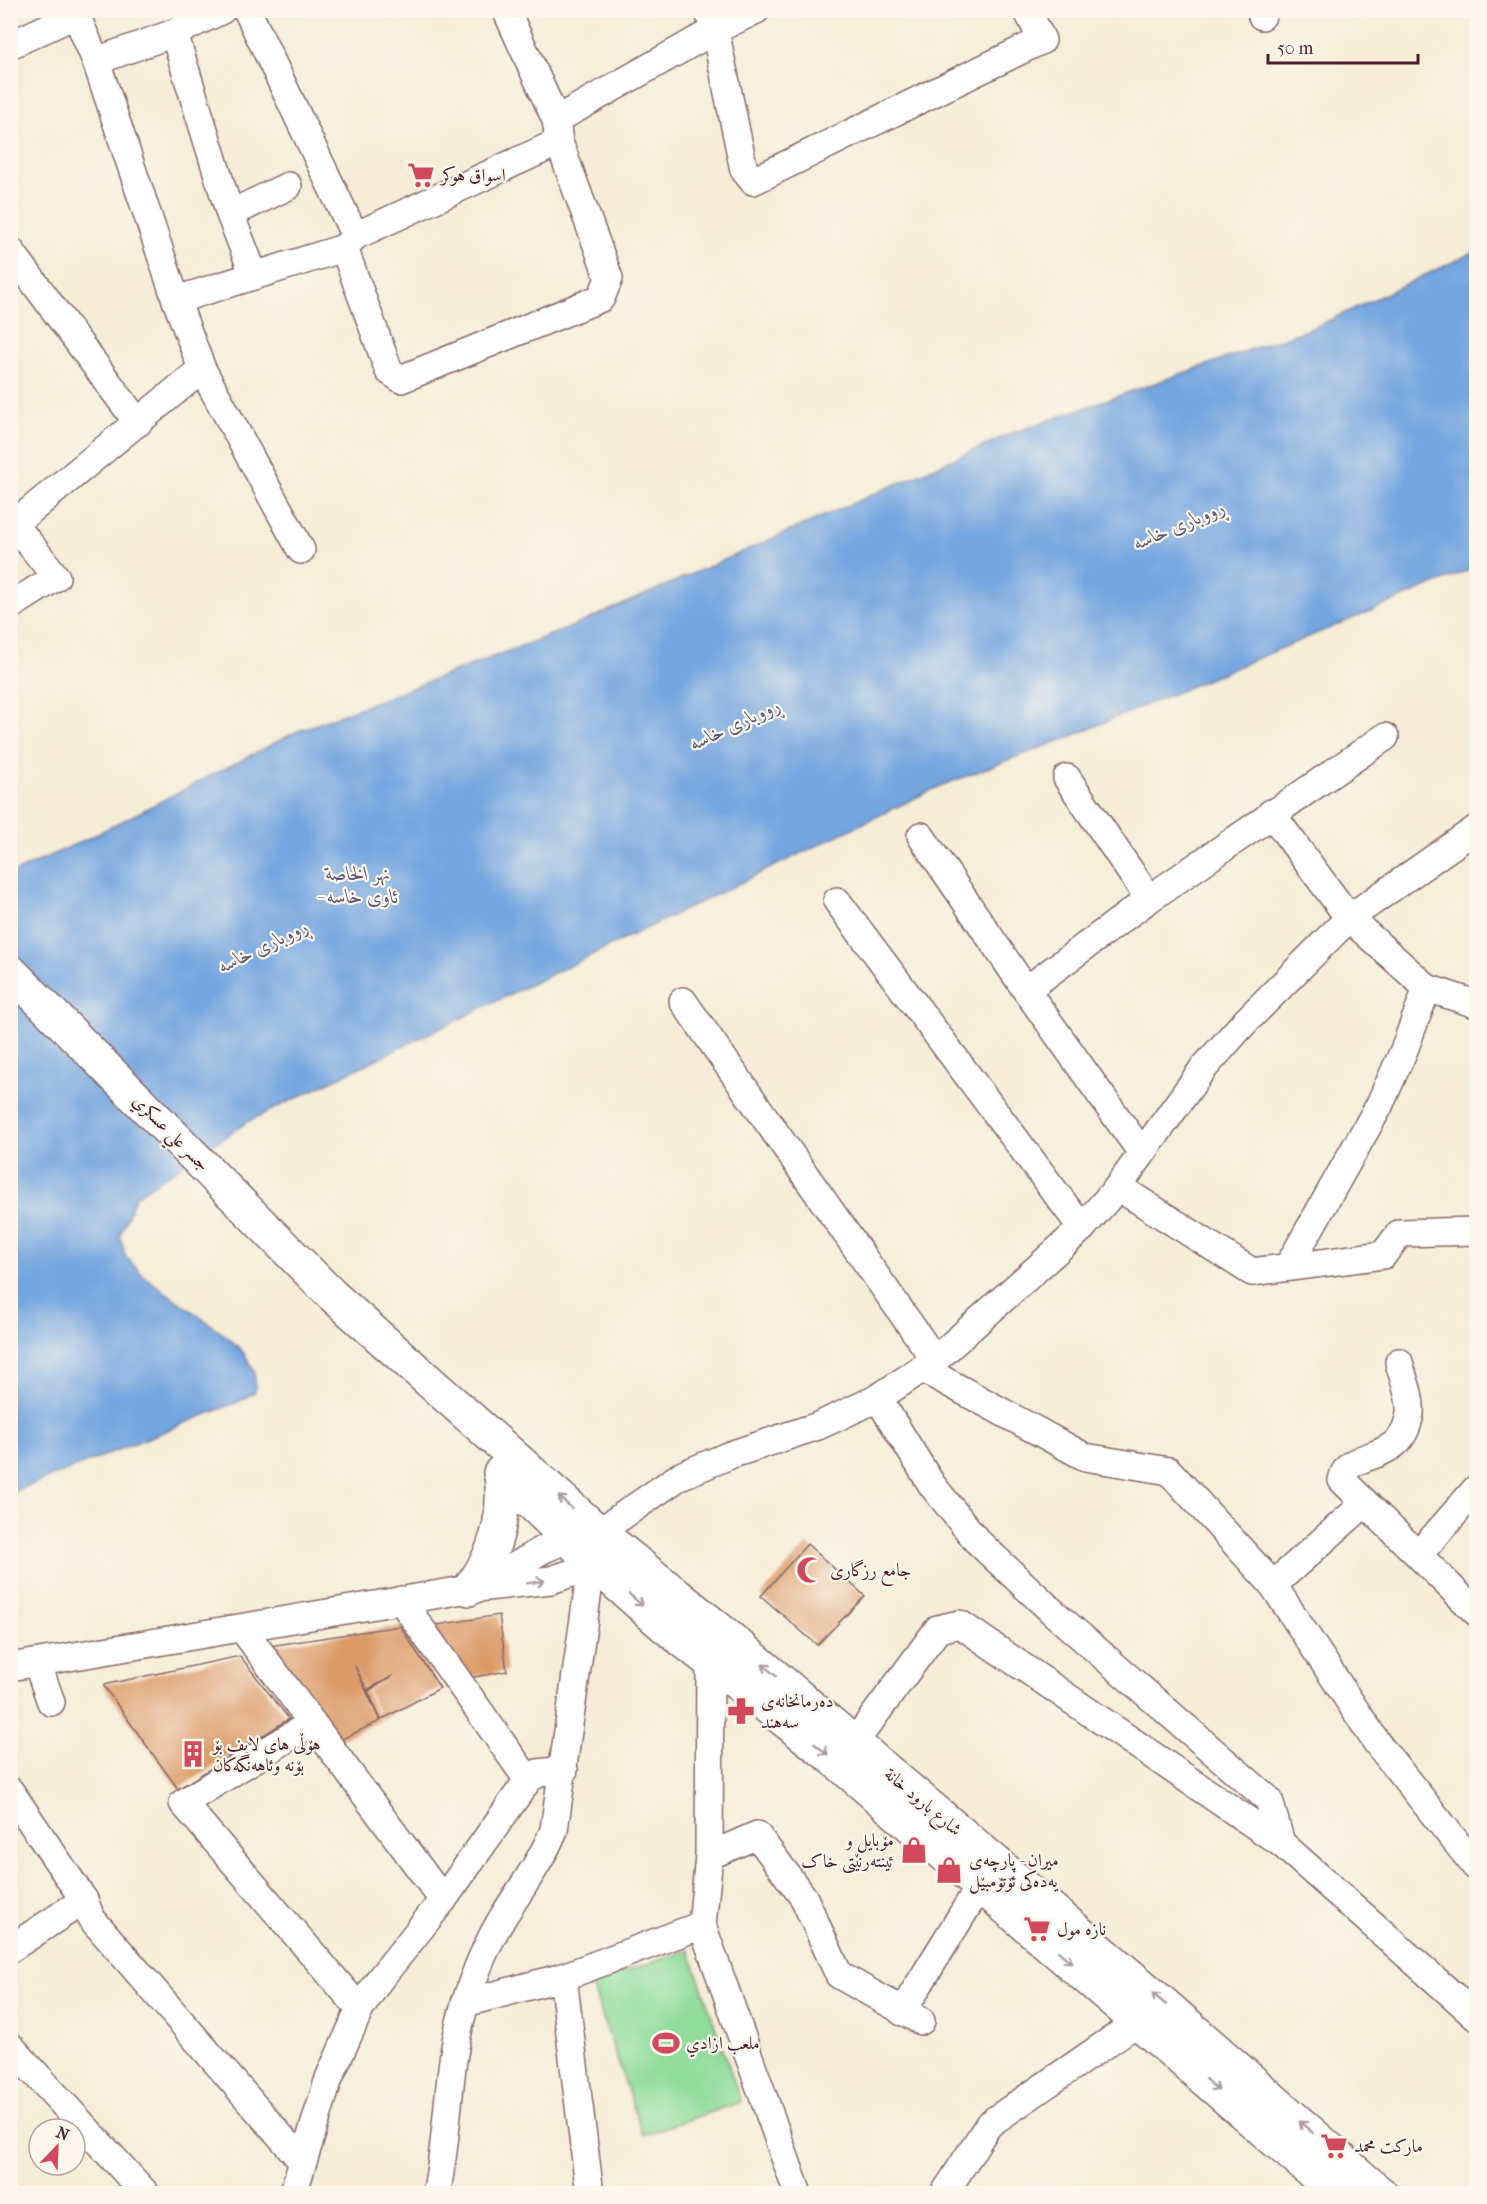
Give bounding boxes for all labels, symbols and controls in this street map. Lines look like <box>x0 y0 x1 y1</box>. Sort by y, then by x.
scale bar <box>1268 27 1418 65</box>
text: 50 m <box>1277 38 1314 59</box>
supermarket icon: اسواق هوكر <box>406 160 436 190</box>
place label: اسواق هوكر <box>439 165 506 186</box>
water label: ڕووباری خاسە <box>1130 495 1230 558</box>
water label: ڕووباری خاسە <box>686 693 786 759</box>
water label: نهر الخاصة - ئاوی خاسە <box>317 862 399 908</box>
water label: ڕووباری خاسە <box>214 914 314 981</box>
street label: جسر علي عسكري <box>124 1090 214 1180</box>
one-way arrow <box>558 1495 573 1509</box>
mosque icon: جامع رزگاری <box>795 1555 825 1585</box>
place label: جامع رزگاری <box>830 1559 911 1586</box>
one-way arrow <box>526 1577 546 1588</box>
one-way arrow <box>628 1594 644 1607</box>
one-way arrow <box>761 1664 777 1677</box>
place label: دەرمانخانەی سەهند <box>761 1691 834 1733</box>
pharmacy icon: دەرمانخانەی سەهند <box>726 1696 756 1726</box>
place label: هۆڵی های لایف بۆ بۆنە وئاهەنگەکان <box>211 1733 321 1776</box>
building icon: هۆڵی های لایف بۆ بۆنە وئاهەنگەکان <box>178 1739 208 1769</box>
one-way arrow <box>812 1742 828 1755</box>
street label: شارع بارود خانة <box>878 1764 966 1843</box>
place label: مۆبایل و ئینتەرنێتی خاک <box>801 1830 894 1874</box>
shop icon: مۆبایل و ئینتەرنێتی خاک <box>899 1835 929 1865</box>
place label: میران - پارچەی یەدەکی ئۆتۆمبێل <box>969 1850 1059 1894</box>
shop icon: میران - پارچەی یەدەکی ئۆتۆمبێل <box>934 1855 964 1885</box>
supermarket icon: نازه مول <box>1022 1914 1052 1944</box>
place label: نازه مول <box>1057 1919 1106 1940</box>
one-way arrow <box>1057 1950 1072 1964</box>
one-way arrow <box>1152 1992 1167 2006</box>
sports icon: ملعب ازادي <box>651 2028 681 2058</box>
place label: ملعب ازادي <box>686 2033 760 2058</box>
one-way arrow <box>1204 2078 1219 2092</box>
north arrow <box>27 2117 87 2177</box>
one-way arrow <box>1298 2120 1313 2134</box>
text: N <box>53 2123 73 2145</box>
supermarket icon: ماركت محمد <box>1319 2131 1349 2161</box>
place label: ماركت محمد <box>1354 2136 1423 2157</box>

